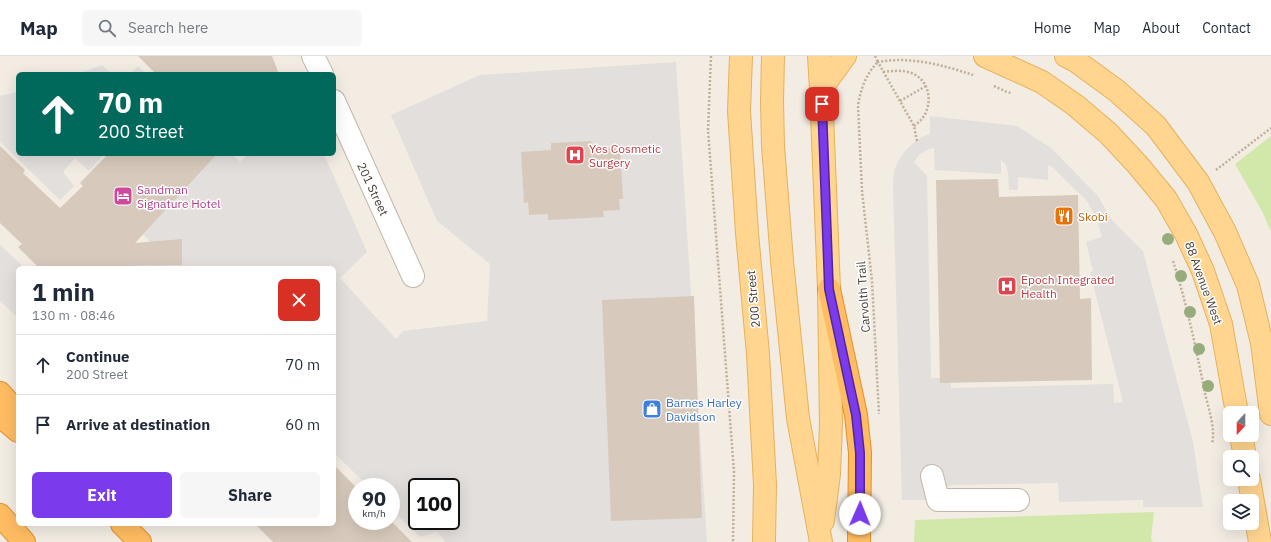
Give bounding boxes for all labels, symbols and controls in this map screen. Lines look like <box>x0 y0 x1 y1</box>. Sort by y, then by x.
search box <box>82 10 362 46</box>
text: Map <box>20 16 58 40</box>
icon: search <box>96 17 118 39</box>
text: Search here <box>128 18 208 37</box>
text: Home <box>1034 19 1071 37</box>
text: Map <box>1093 19 1120 37</box>
text: About <box>1142 19 1180 37</box>
text: Contact <box>1202 19 1251 37</box>
text: 70 m <box>98 84 163 121</box>
pin <box>805 87 839 121</box>
icon: ahead <box>32 88 84 140</box>
icon: arrive <box>811 93 833 115</box>
text: 200 Street <box>98 120 184 143</box>
place label: Yes Cosmetic Surgery <box>589 141 661 170</box>
hospital icon: Yes Cosmetic Surgery <box>564 144 586 166</box>
street label: 201 Street <box>354 160 392 218</box>
place label: Sandman Signature Hotel <box>137 182 221 211</box>
hotel icon: Sandman Signature Hotel <box>112 185 134 207</box>
restaurant icon: Skobi <box>1053 205 1075 227</box>
place label: Skobi <box>1078 209 1108 224</box>
street label: 88 Avenue West <box>1182 239 1226 327</box>
street label: Carvolth Trail <box>853 261 873 333</box>
street label: 200 Street <box>743 270 763 328</box>
place label: Epoch Integrated Health <box>1021 272 1115 301</box>
hospital icon: Epoch Integrated Health <box>996 275 1018 297</box>
text: 1 min <box>32 276 95 308</box>
button: close <box>278 279 320 321</box>
text: 130 m · 08:46 <box>32 307 115 324</box>
text: Continue <box>66 347 130 366</box>
icon: ahead <box>32 354 54 376</box>
text: 70 m <box>285 355 320 374</box>
text: 200 Street <box>66 366 128 383</box>
place label: Barnes Harley Davidson <box>666 395 742 424</box>
shop icon: Barnes Harley Davidson <box>641 398 663 420</box>
north arrow <box>1223 406 1259 442</box>
map controls <box>1223 406 1259 530</box>
icon: arrive <box>32 414 54 436</box>
text: Arrive at destination <box>66 415 210 434</box>
text: 60 m <box>285 415 320 434</box>
button: search <box>1223 450 1259 486</box>
button: Exit <box>32 472 172 518</box>
button: Share <box>180 472 320 518</box>
speed limit sign: 100 <box>408 478 460 530</box>
text: 90 <box>362 485 386 512</box>
position arrow <box>839 493 881 535</box>
button: layers <box>1223 494 1259 530</box>
text: km/h <box>362 507 386 520</box>

